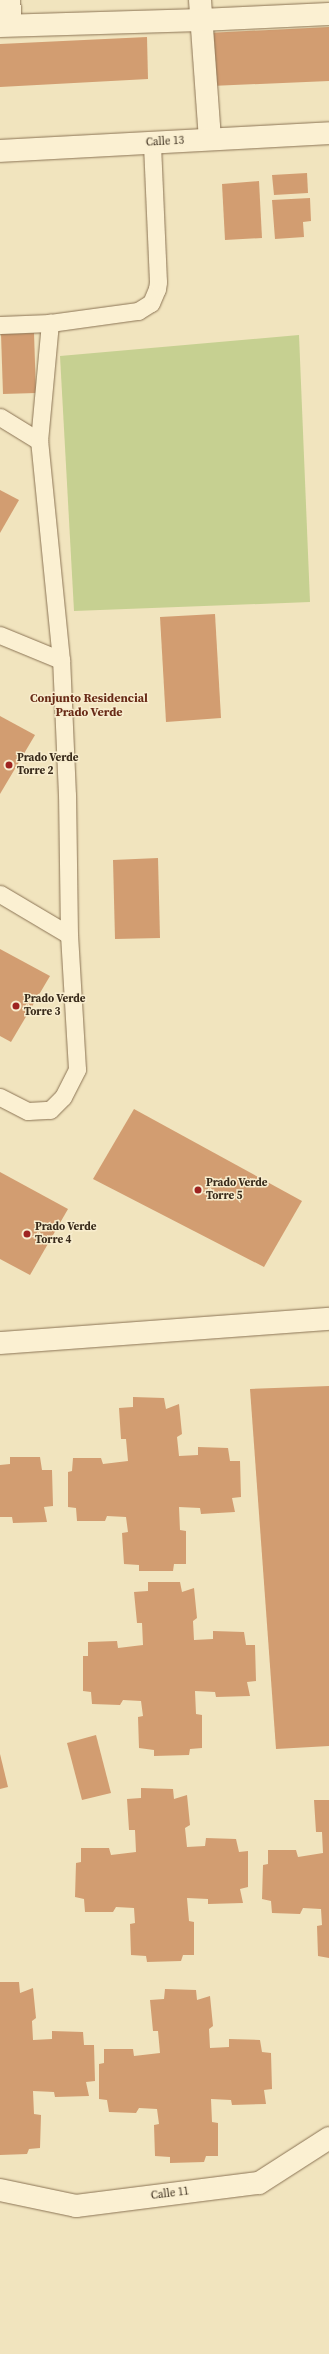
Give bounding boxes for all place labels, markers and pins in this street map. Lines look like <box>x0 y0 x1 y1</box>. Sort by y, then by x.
place label: Prado Verde Torre 2 <box>17 752 79 778</box>
marker: Prado Verde Torre 2 <box>4 760 14 770</box>
place label: Prado Verde Torre 3 <box>24 993 86 1019</box>
marker: Prado Verde Torre 3 <box>11 1001 21 1011</box>
place label: Prado Verde Torre 5 <box>206 1177 268 1203</box>
marker: Prado Verde Torre 5 <box>193 1185 203 1195</box>
place label: Prado Verde Torre 4 <box>35 1221 97 1247</box>
marker: Prado Verde Torre 4 <box>22 1229 32 1239</box>

